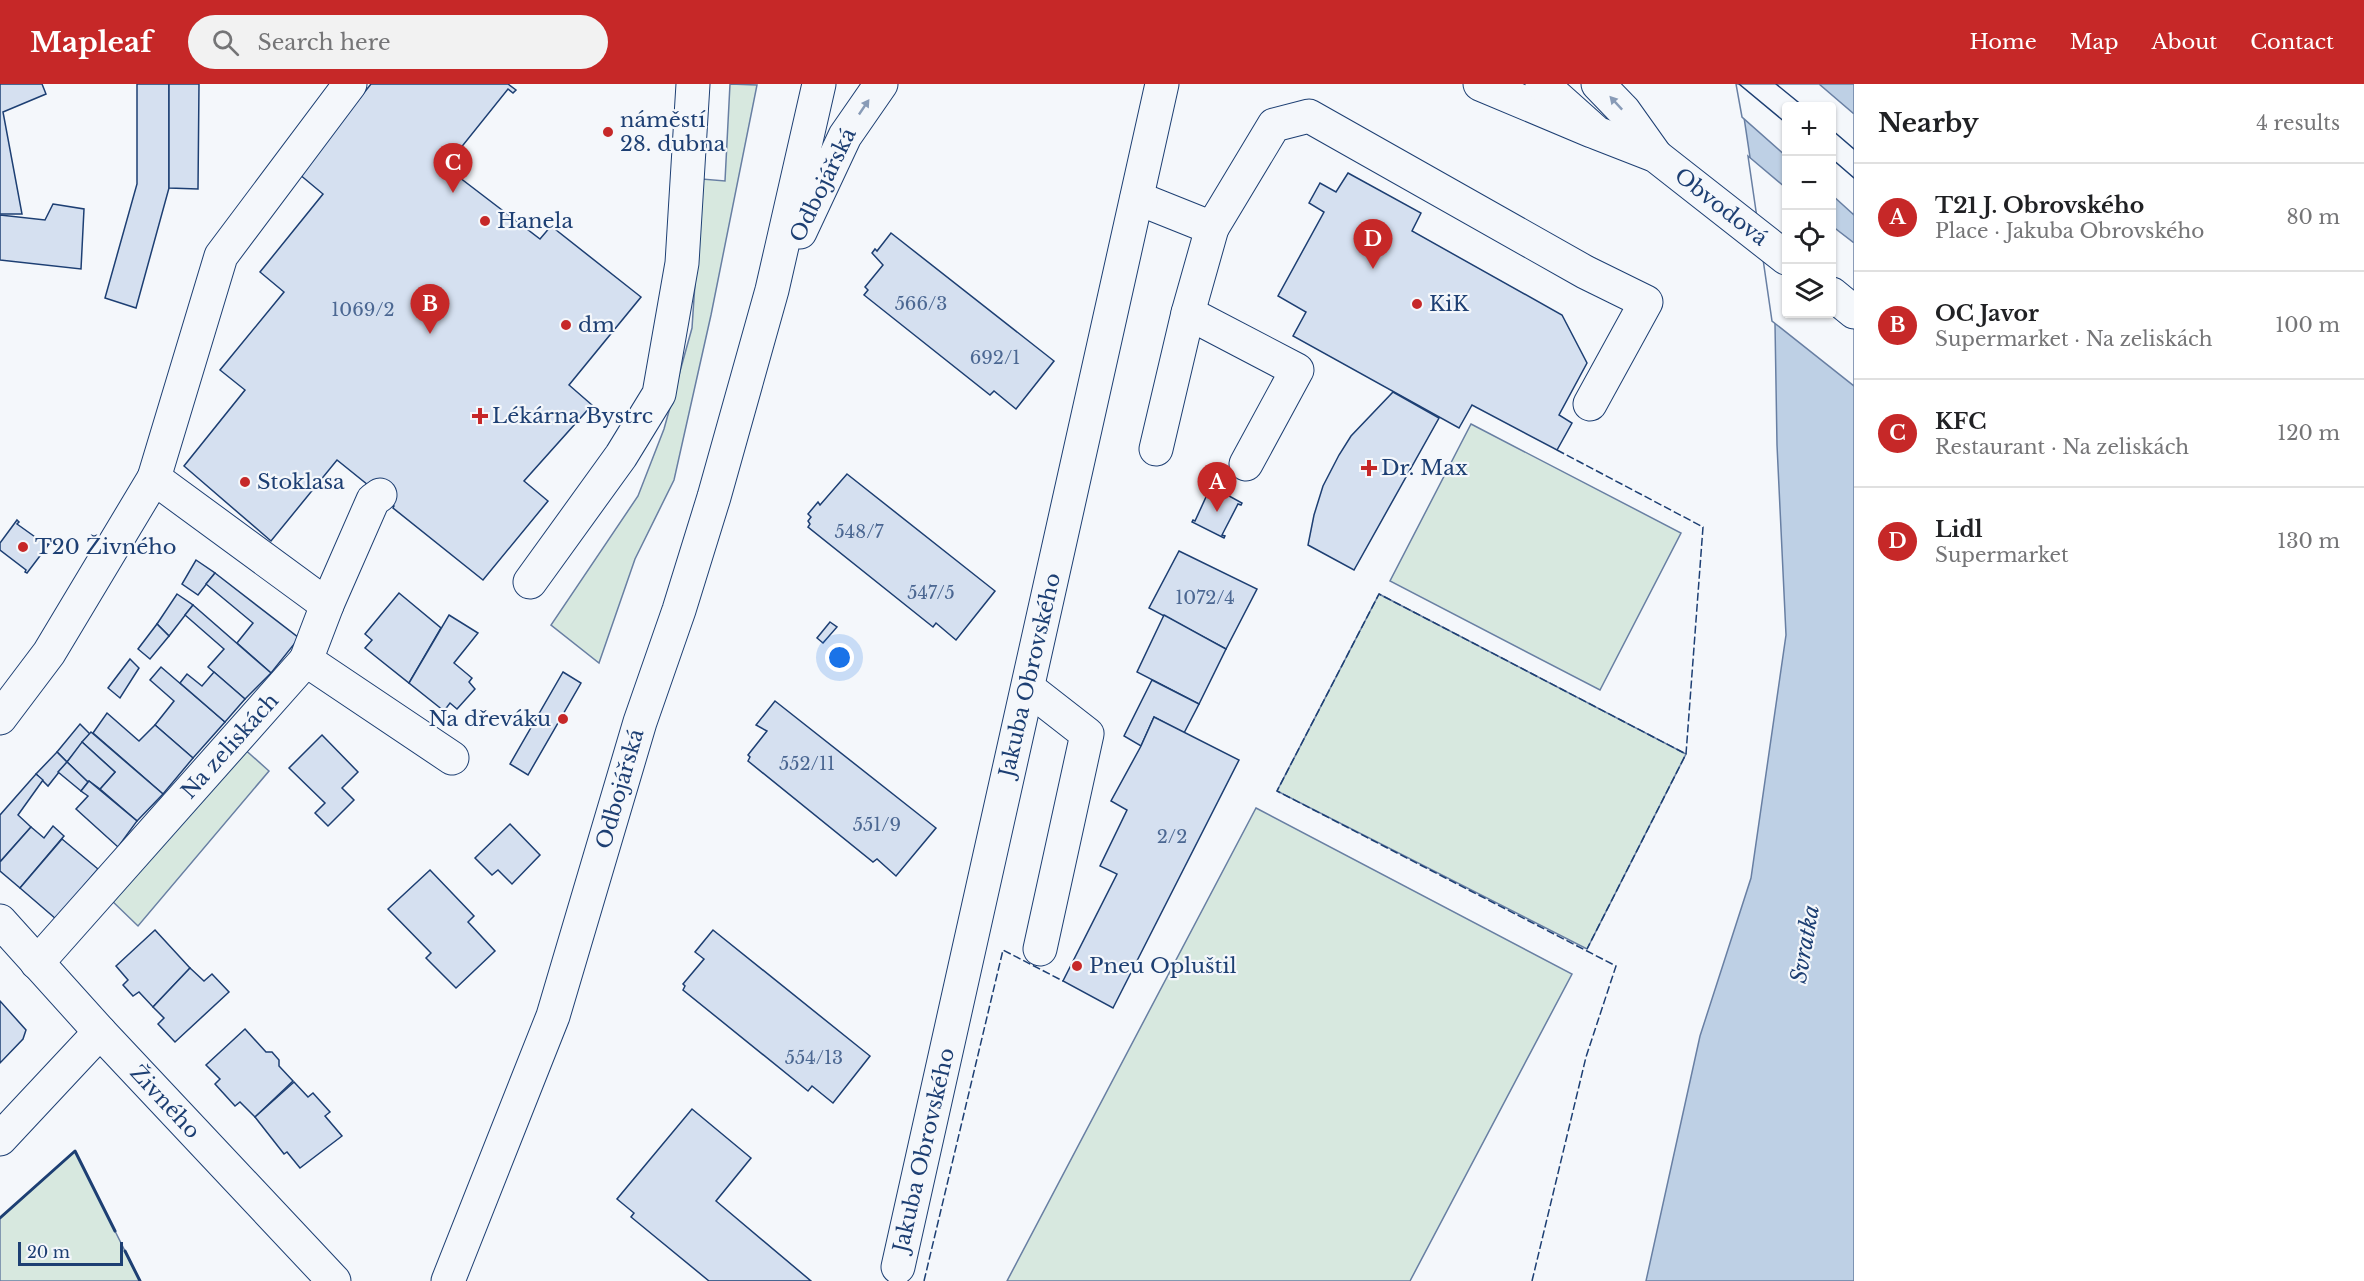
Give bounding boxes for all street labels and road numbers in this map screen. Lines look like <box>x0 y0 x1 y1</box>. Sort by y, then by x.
street label: Odbojářská <box>784 123 862 246</box>
street label: Obvodová <box>1669 163 1773 252</box>
street label: Jakuba Obrovského <box>993 570 1066 782</box>
street label: Na zeliskách <box>176 688 284 804</box>
street label: Odbojářská <box>590 726 650 852</box>
street label: Jakuba Obrovského <box>887 1045 960 1257</box>
street label: Živného <box>125 1060 205 1144</box>

